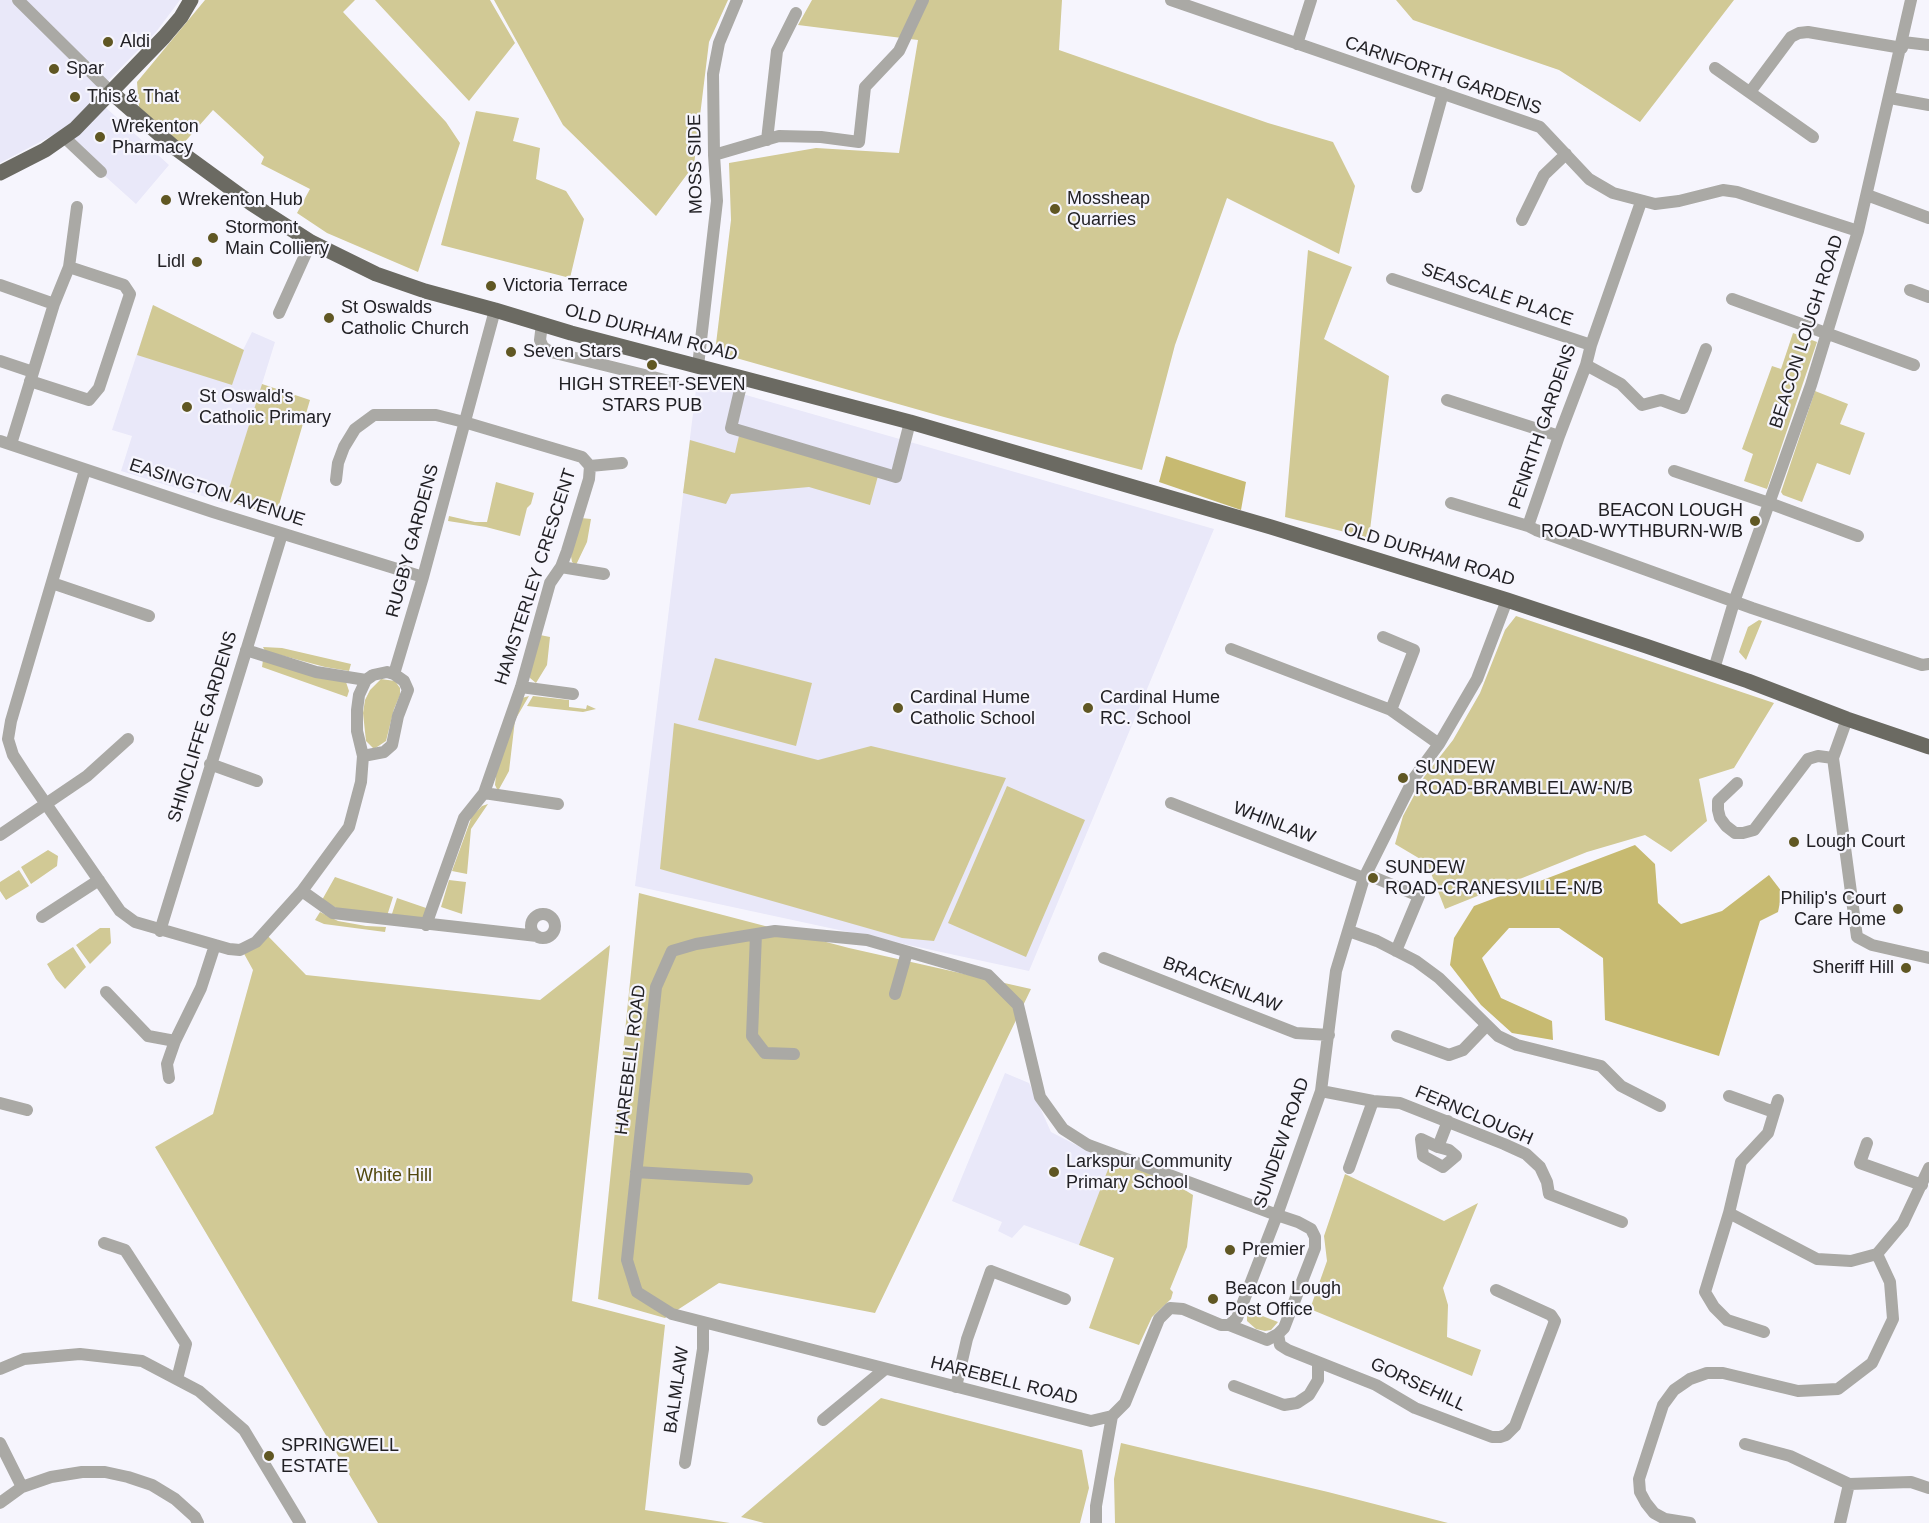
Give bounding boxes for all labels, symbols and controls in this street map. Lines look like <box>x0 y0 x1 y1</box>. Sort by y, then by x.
place label: Aldi <box>120 31 150 53</box>
street label: CARNFORTH GARDENS <box>1342 32 1544 120</box>
marker: Aldi <box>101 35 115 49</box>
place label: Spar <box>66 58 104 80</box>
marker: Spar <box>47 62 61 76</box>
place label: This & That <box>87 86 179 108</box>
marker: This & That <box>68 90 82 104</box>
street label: MOSS SIDE <box>684 114 708 214</box>
place label: Wrekenton Pharmacy <box>112 116 199 158</box>
marker: Wrekenton Pharmacy <box>93 130 107 144</box>
place label: Mossheap Quarries <box>1067 188 1150 230</box>
place label: Wrekenton Hub <box>178 189 303 211</box>
marker: Wrekenton Hub <box>159 193 173 207</box>
marker: Mossheap Quarries <box>1048 202 1062 216</box>
place label: Stormont Main Colliery <box>225 217 329 260</box>
marker: Stormont Main Colliery <box>206 231 220 245</box>
street label: BEACON LOUGH ROAD <box>1766 233 1848 431</box>
place label: Lidl <box>157 251 185 273</box>
marker: Lidl <box>190 255 204 269</box>
street label: SEASCALE PLACE <box>1418 259 1576 331</box>
place label: Victoria Terrace <box>503 275 628 297</box>
marker: Victoria Terrace <box>484 279 498 293</box>
place label: St Oswalds Catholic Church <box>341 297 469 340</box>
street label: OLD DURHAM ROAD <box>562 300 740 366</box>
marker: St Oswalds Catholic Church <box>322 311 336 325</box>
place label: Seven Stars <box>523 341 621 363</box>
street label: PENRITH GARDENS <box>1505 342 1581 512</box>
marker: Seven Stars <box>504 345 518 359</box>
marker: HIGH STREET-SEVEN STARS PUB <box>645 358 659 372</box>
place label: HIGH STREET-SEVEN STARS PUB <box>558 374 746 416</box>
place label: St Oswald's Catholic Primary <box>199 386 331 428</box>
marker: St Oswald's Catholic Primary <box>180 400 194 414</box>
street label: EASINGTON AVENUE <box>126 454 308 532</box>
street label: RUGBY GARDENS <box>382 462 444 620</box>
street label: HAMSTERLEY CRESCENT <box>491 466 581 688</box>
place label: BEACON LOUGH ROAD-WYTHBURN-W/B <box>1541 500 1743 542</box>
marker: BEACON LOUGH ROAD-WYTHBURN-W/B <box>1748 514 1762 528</box>
street label: OLD DURHAM ROAD <box>1341 519 1517 591</box>
street label: SHINCLIFFE GARDENS <box>164 629 242 825</box>
place label: Cardinal Hume Catholic School <box>910 687 1035 730</box>
place label: Cardinal Hume RC. School <box>1100 687 1220 730</box>
marker: Cardinal Hume Catholic School <box>891 701 905 715</box>
marker: Cardinal Hume RC. School <box>1081 701 1095 715</box>
place label: SUNDEW ROAD-BRAMBLELAW-N/B <box>1415 757 1633 800</box>
marker: SUNDEW ROAD-BRAMBLELAW-N/B <box>1396 771 1410 785</box>
street label: WHINLAW <box>1230 797 1318 849</box>
place label: Lough Court <box>1806 831 1905 853</box>
marker: Lough Court <box>1787 835 1801 849</box>
place label: SUNDEW ROAD-CRANESVILLE-N/B <box>1385 857 1603 900</box>
marker: SUNDEW ROAD-CRANESVILLE-N/B <box>1366 871 1380 885</box>
place label: Philip's Court Care Home <box>1781 888 1886 930</box>
marker: Philip's Court Care Home <box>1891 902 1905 916</box>
street label: BRACKENLAW <box>1160 952 1284 1018</box>
place label: Sheriff Hill <box>1812 957 1894 979</box>
marker: Sheriff Hill <box>1899 961 1913 975</box>
street label: HAREBELL ROAD <box>611 984 651 1136</box>
street label: SUNDEW ROAD <box>1249 1075 1315 1211</box>
street label: FERNCLOUGH <box>1412 1081 1536 1151</box>
place label: Larkspur Community Primary School <box>1066 1151 1232 1194</box>
park label: White Hill <box>356 1165 432 1187</box>
marker: Larkspur Community Primary School <box>1047 1165 1061 1179</box>
place label: Premier <box>1242 1239 1305 1261</box>
marker: Premier <box>1223 1243 1237 1257</box>
place label: Beacon Lough Post Office <box>1225 1278 1341 1320</box>
marker: Beacon Lough Post Office <box>1206 1292 1220 1306</box>
street label: BALMLAW <box>660 1345 694 1435</box>
street label: HAREBELL ROAD <box>928 1352 1080 1410</box>
street label: GORSEHILL <box>1367 1353 1469 1417</box>
place label: SPRINGWELL ESTATE <box>281 1435 399 1478</box>
marker: SPRINGWELL ESTATE <box>262 1449 276 1463</box>

